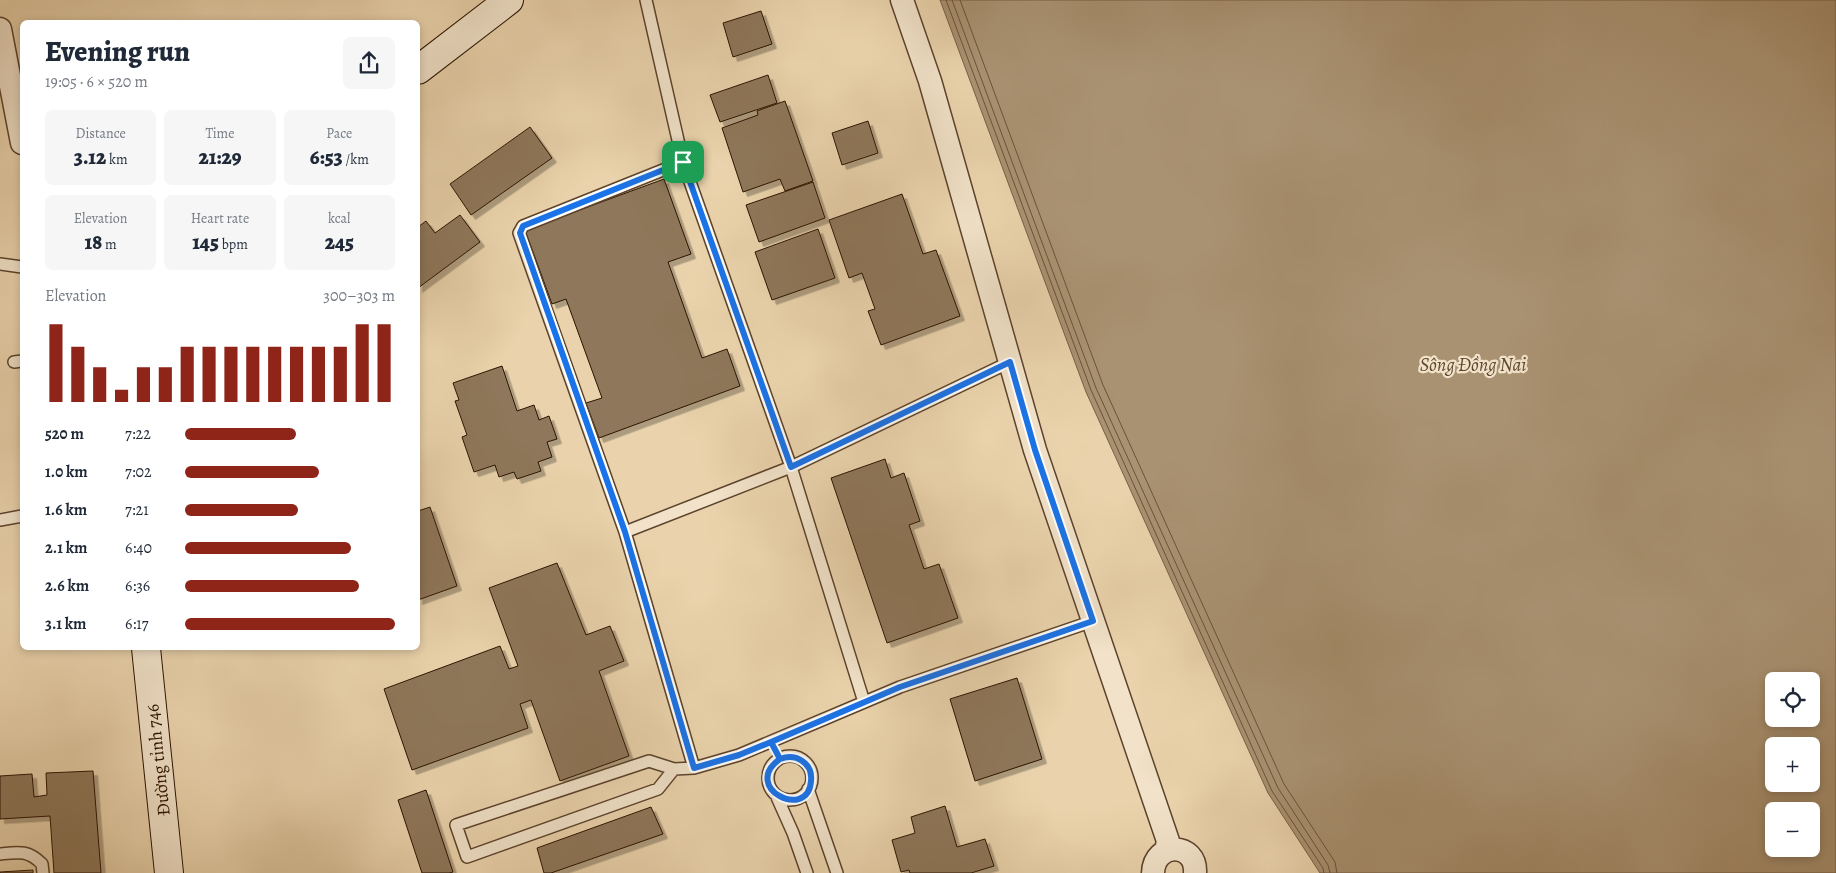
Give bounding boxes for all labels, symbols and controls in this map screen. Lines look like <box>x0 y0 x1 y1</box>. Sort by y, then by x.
text: Evening run <box>45 33 190 71</box>
button: share <box>343 37 395 89</box>
text: 19:05 · 6 × 520 m <box>45 71 148 93</box>
text: Distance <box>76 124 126 143</box>
text: Time <box>205 124 235 143</box>
text: Pace <box>326 124 352 143</box>
pin <box>662 141 704 183</box>
text: 3.12 <box>74 143 106 171</box>
text: 21:29 <box>198 143 242 171</box>
text: 6:53 <box>310 143 343 171</box>
icon: arrive <box>669 148 697 176</box>
text: km <box>106 150 128 169</box>
text: /km <box>343 150 369 169</box>
text: Elevation <box>74 209 128 228</box>
text: Heart rate <box>191 209 249 228</box>
text: kcal <box>328 209 351 228</box>
text: 18 <box>85 228 102 256</box>
text: 145 <box>192 228 219 256</box>
text: 245 <box>325 228 354 256</box>
text: m <box>102 235 117 254</box>
text: bpm <box>219 235 248 254</box>
text: Elevation <box>45 285 106 307</box>
text: 300–303 m <box>323 285 395 307</box>
water label: Sông Đồng Nai <box>1420 352 1526 378</box>
text: 520 m <box>45 423 84 445</box>
text: 7:22 <box>125 423 151 445</box>
text: 1.0 km <box>45 461 88 483</box>
text: 7:02 <box>125 461 152 483</box>
text: 1.6 km <box>45 499 87 521</box>
text: 7:21 <box>125 499 149 521</box>
text: 2.1 km <box>45 537 87 559</box>
text: 6:40 <box>125 537 152 559</box>
text: 2.6 km <box>45 575 89 597</box>
text: 6:36 <box>125 575 150 597</box>
text: 3.1 km <box>45 613 86 635</box>
text: 6:17 <box>125 613 148 635</box>
map controls <box>1765 672 1820 857</box>
button: locate <box>1765 672 1820 727</box>
street label: Đường tỉnh 746 <box>140 703 176 817</box>
button: + <box>1765 737 1820 792</box>
button: − <box>1765 802 1820 857</box>

